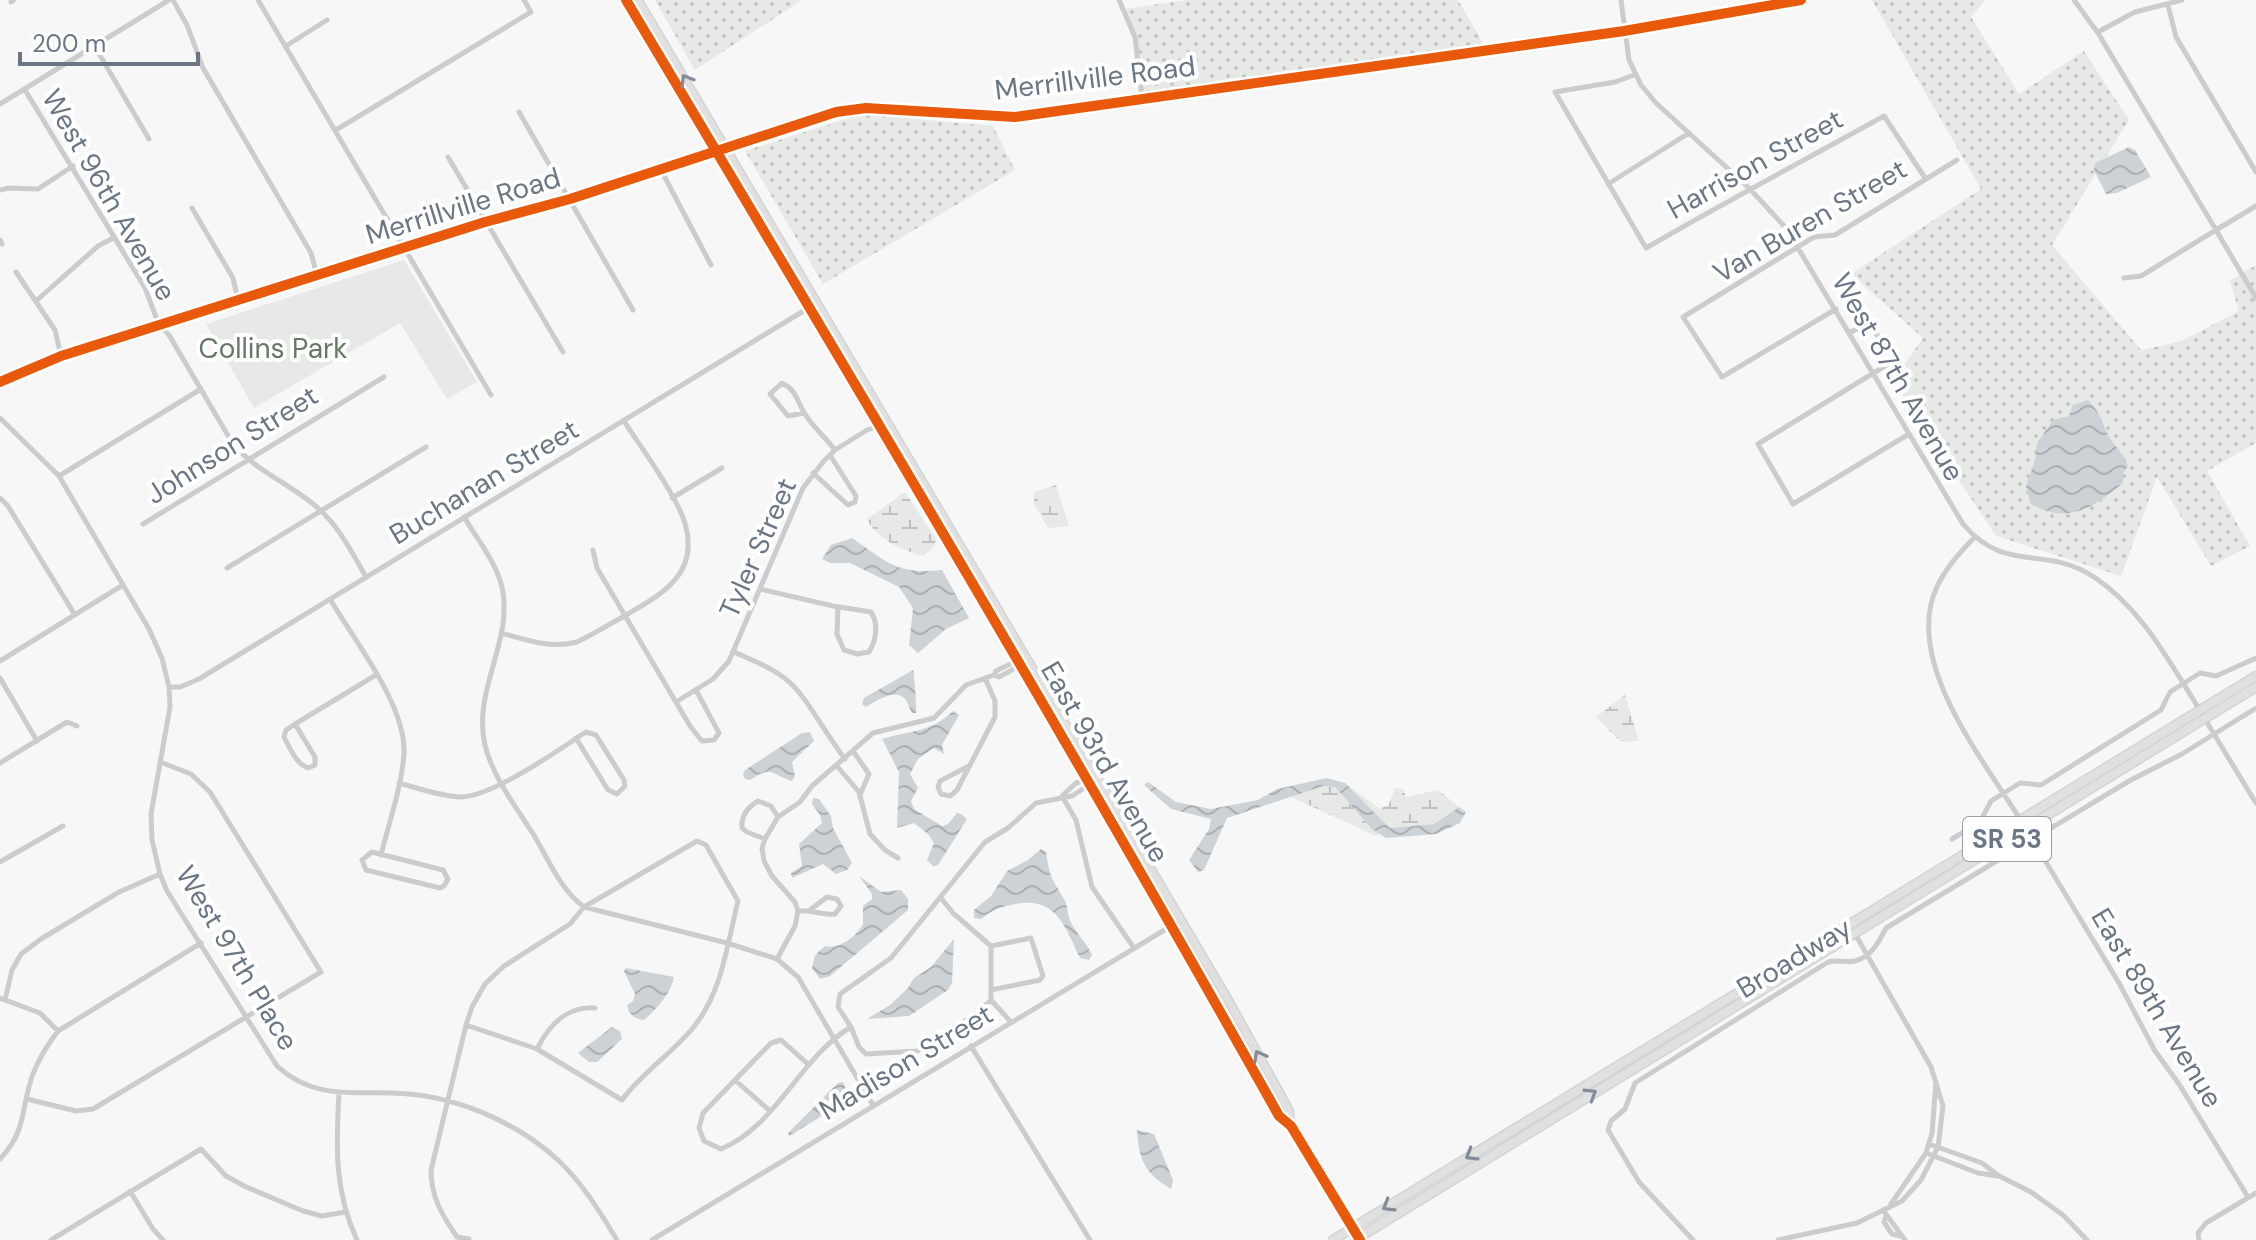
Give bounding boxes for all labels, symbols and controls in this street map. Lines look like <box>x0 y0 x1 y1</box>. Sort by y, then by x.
scale bar <box>20 16 198 66</box>
text: 200 m <box>32 28 106 59</box>
street label: Merrillville Road <box>993 47 1197 109</box>
one-way arrow <box>680 74 696 89</box>
street label: West 96th Avenue <box>33 83 185 307</box>
street label: Harrison Street <box>1661 100 1849 228</box>
street label: Van Buren Street <box>1707 151 1913 291</box>
street label: Merrillville Road <box>361 159 565 253</box>
street label: West 87th Avenue <box>1823 266 1973 488</box>
park label: Collins Park <box>199 330 347 367</box>
street label: Johnson Street <box>139 377 325 513</box>
street label: Buchanan Street <box>383 411 585 553</box>
street label: Tyler Street <box>711 472 805 624</box>
street label: East 93rd Avenue <box>1032 655 1178 869</box>
road number: SR 53 <box>1963 817 2051 861</box>
street label: West 97th Place <box>167 859 307 1057</box>
street label: East 89th Avenue <box>2083 901 2231 1115</box>
street label: Broadway <box>1730 909 1858 1007</box>
street label: Madison Street <box>812 996 1000 1128</box>
one-way arrow <box>1253 1049 1268 1064</box>
one-way arrow <box>1582 1089 1597 1104</box>
one-way arrow <box>1465 1146 1480 1161</box>
one-way arrow <box>1382 1196 1397 1212</box>

